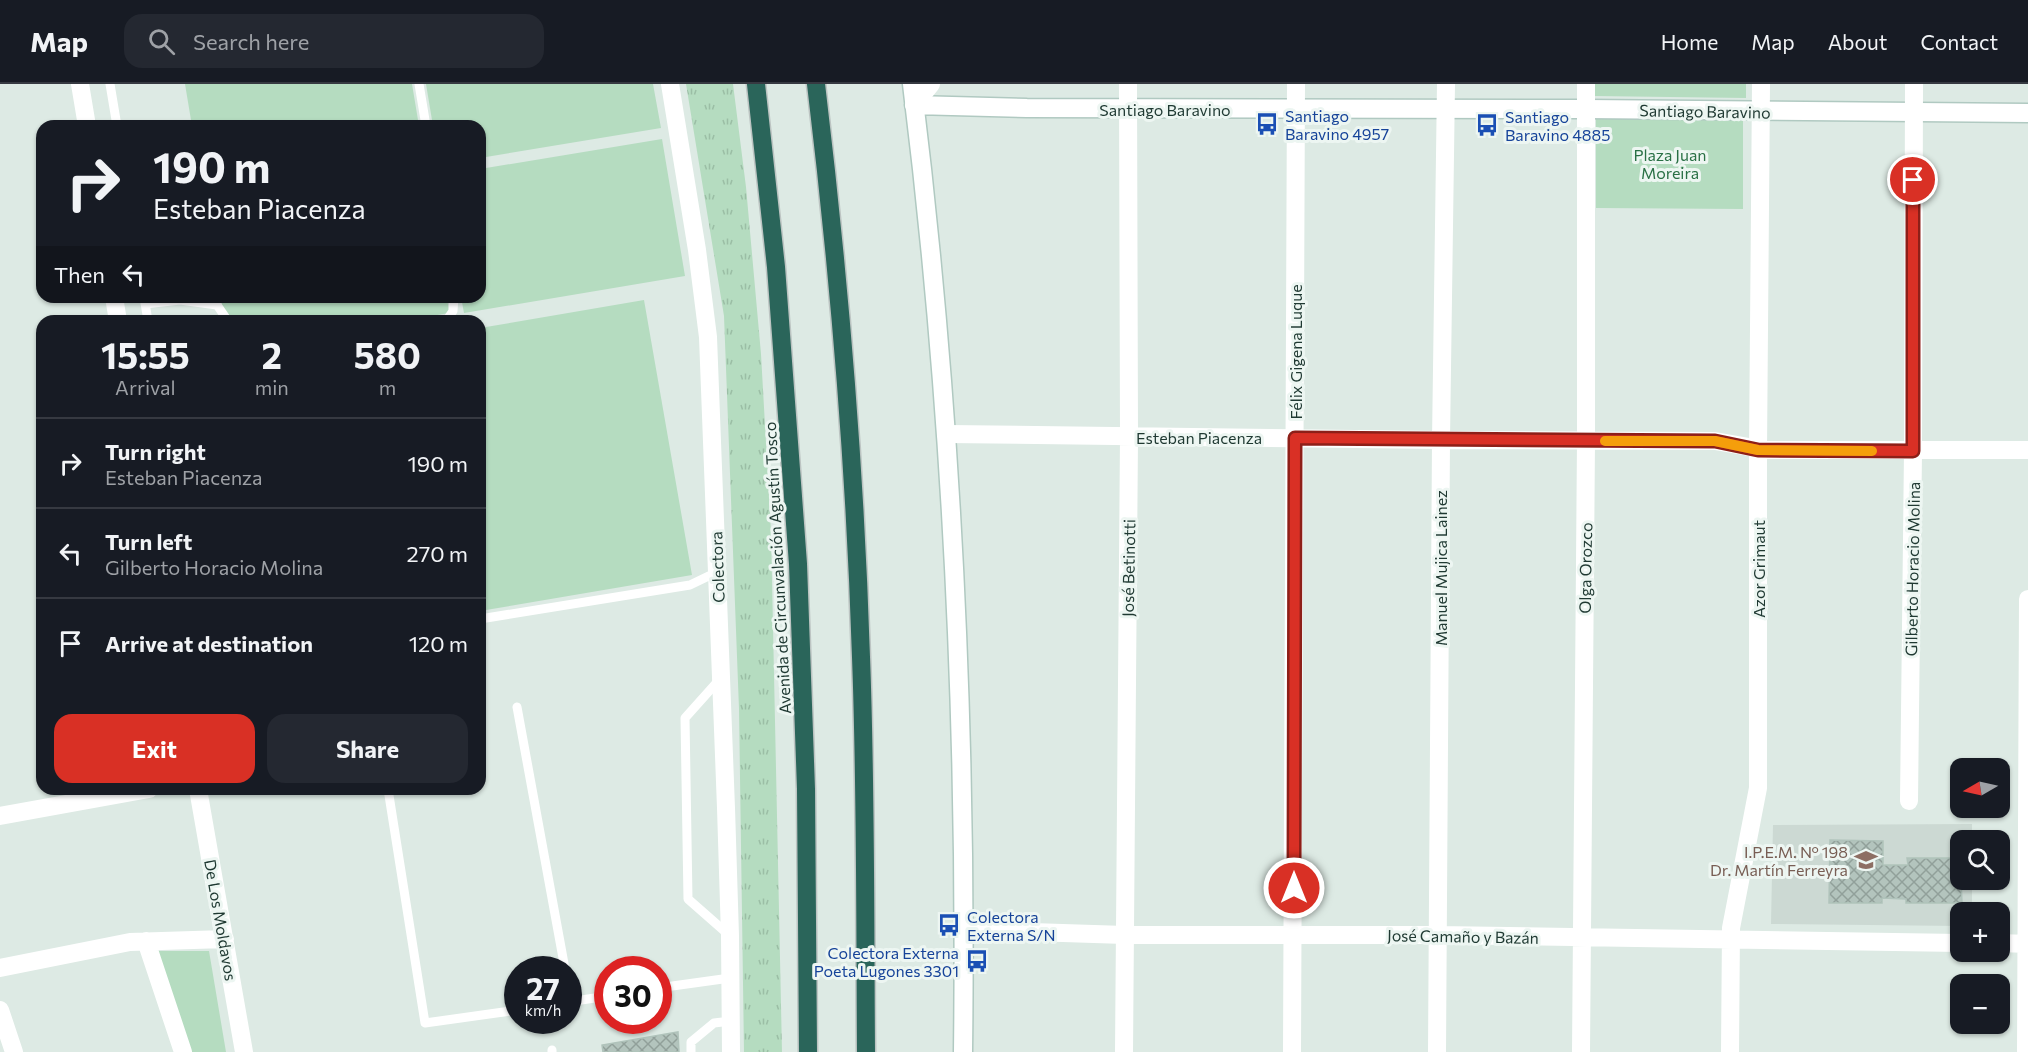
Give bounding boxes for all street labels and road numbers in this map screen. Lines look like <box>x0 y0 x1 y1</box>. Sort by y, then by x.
street label: Santiago Baravino <box>1099 100 1231 119</box>
street label: Santiago Baravino <box>1639 100 1771 122</box>
street label: Félix Gigena Luque <box>1286 284 1305 420</box>
street label: Avenida de Circunvalación Agustín Tosco <box>760 421 794 715</box>
street label: Esteban Piacenza <box>1136 428 1262 447</box>
street label: Gilberto Horacio Molina <box>1901 482 1923 656</box>
street label: Manuel Mujica Lainez <box>1431 490 1450 646</box>
street label: José Betinotti <box>1118 519 1138 617</box>
street label: Azor Grimaut <box>1749 520 1768 618</box>
street label: Olga Orozco <box>1575 522 1595 614</box>
street label: Colectora <box>706 531 728 603</box>
street label: De Los Moldavos <box>201 858 241 982</box>
street label: José Camaño y Bazán <box>1387 925 1539 947</box>

